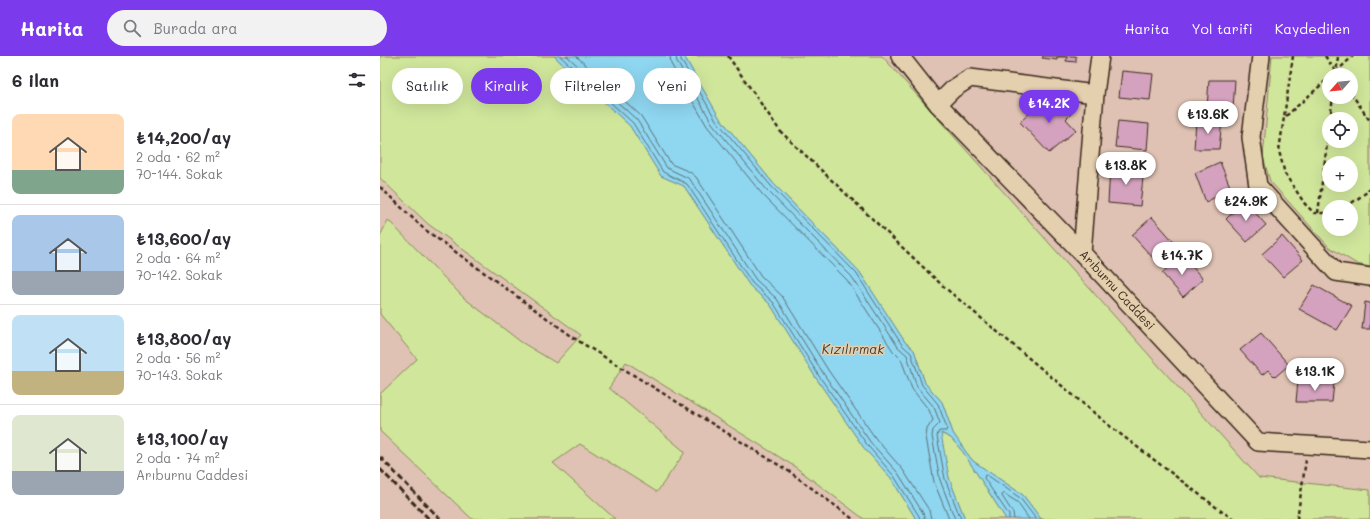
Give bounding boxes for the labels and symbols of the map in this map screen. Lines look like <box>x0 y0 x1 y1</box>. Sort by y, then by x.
north arrow <box>1322 68 1358 104</box>
pin: ₺14.2K <box>1016 90 1082 124</box>
pin: ₺13.6K <box>1175 101 1241 135</box>
pin: ₺13.8K <box>1093 152 1159 186</box>
pin: ₺24.9K <box>1213 188 1279 222</box>
pin: ₺14.7K <box>1149 242 1215 276</box>
street label: Arıburnu Caddesi <box>1077 246 1159 333</box>
water label: Kızılırmak <box>822 340 885 357</box>
pin: ₺13.1K <box>1282 358 1348 392</box>

